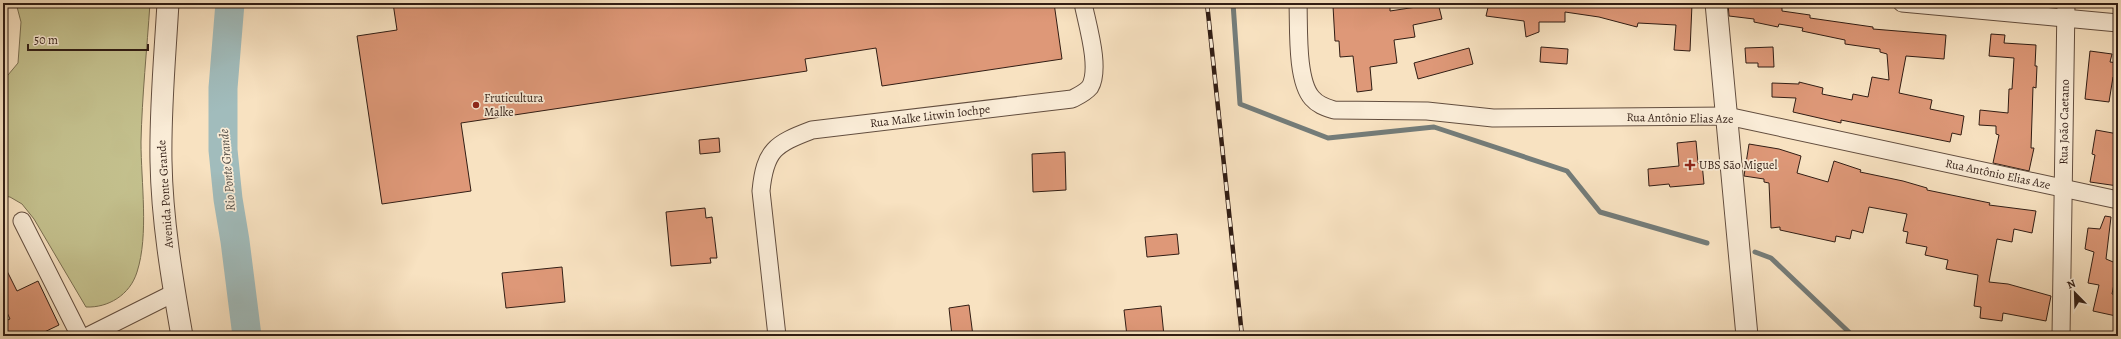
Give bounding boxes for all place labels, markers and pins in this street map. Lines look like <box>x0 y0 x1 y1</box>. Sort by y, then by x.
place label: Fruticultura Malke <box>484 90 544 120</box>
marker: Fruticultura Malke <box>471 100 481 110</box>
place label: UBS São Miguel <box>1699 157 1777 173</box>
marker: UBS São Miguel <box>1684 159 1696 171</box>

